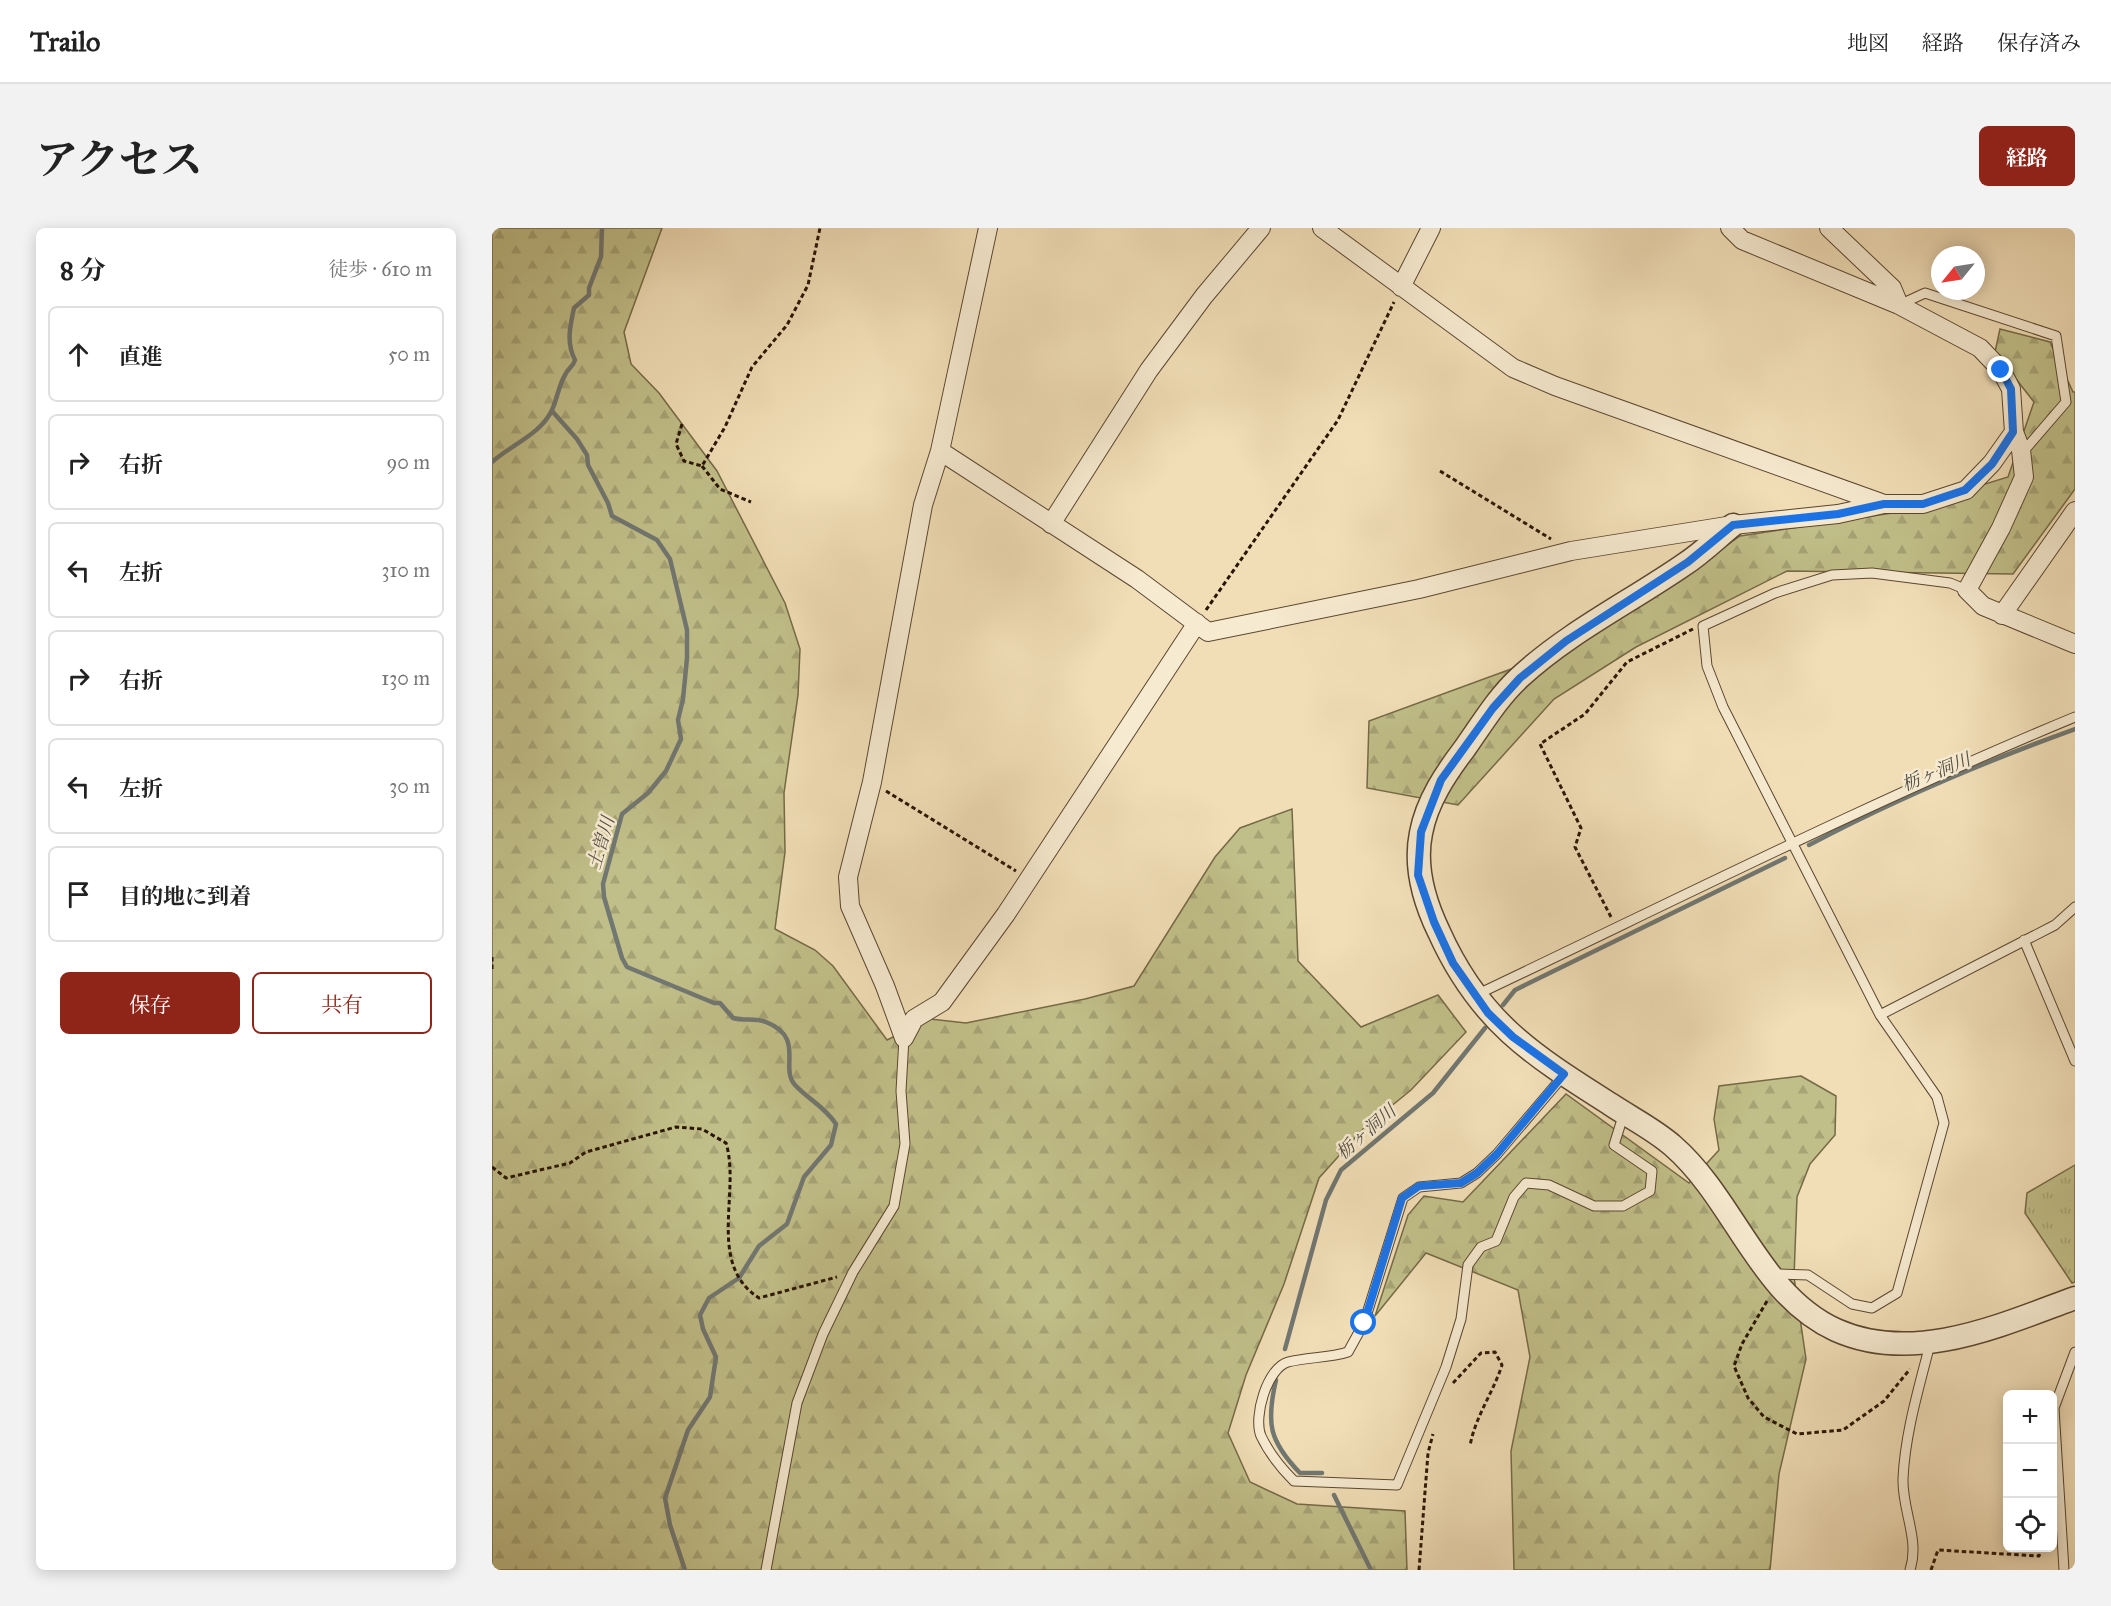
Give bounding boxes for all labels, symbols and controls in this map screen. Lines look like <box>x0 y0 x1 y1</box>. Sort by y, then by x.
text: Trailo <box>30 24 100 59</box>
text: 地図 <box>1847 30 1889 56</box>
text: 経路 <box>1922 30 1964 56</box>
text: 保存済み <box>1997 30 2081 56</box>
button: 経路 <box>1979 126 2075 186</box>
text: アクセス <box>36 134 203 186</box>
north arrow <box>1931 246 1985 300</box>
text: 8 分 <box>60 254 105 286</box>
text: 徒歩 · 610 m <box>328 257 432 281</box>
icon: ahead <box>62 338 95 371</box>
text: 50 m <box>388 342 430 366</box>
text: 直進 <box>119 343 163 370</box>
route end <box>1987 356 2013 382</box>
icon: right <box>62 446 95 479</box>
text: 90 m <box>387 450 430 474</box>
text: 右折 <box>119 451 163 478</box>
icon: left <box>62 554 95 587</box>
text: 310 m <box>381 558 430 582</box>
text: 左折 <box>119 559 163 586</box>
icon: right <box>62 662 95 695</box>
text: 130 m <box>381 666 430 690</box>
text: 右折 <box>119 667 163 694</box>
water label: 栃ヶ洞川 <box>1899 748 1975 796</box>
icon: left <box>62 770 95 803</box>
text: 30 m <box>389 774 430 798</box>
text: 左折 <box>119 775 163 802</box>
water label: 土曽川 <box>583 812 620 872</box>
icon: arrive <box>62 878 95 911</box>
text: 目的地に到着 <box>119 883 251 910</box>
button: 保存 <box>60 972 240 1034</box>
button: 共有 <box>252 972 432 1034</box>
water label: 栃ヶ洞川 <box>1332 1099 1402 1164</box>
route start <box>1350 1309 1376 1335</box>
map controls <box>2003 1390 2057 1552</box>
button: + <box>2003 1390 2057 1444</box>
button: − <box>2003 1444 2057 1498</box>
button: locate <box>2003 1498 2057 1552</box>

